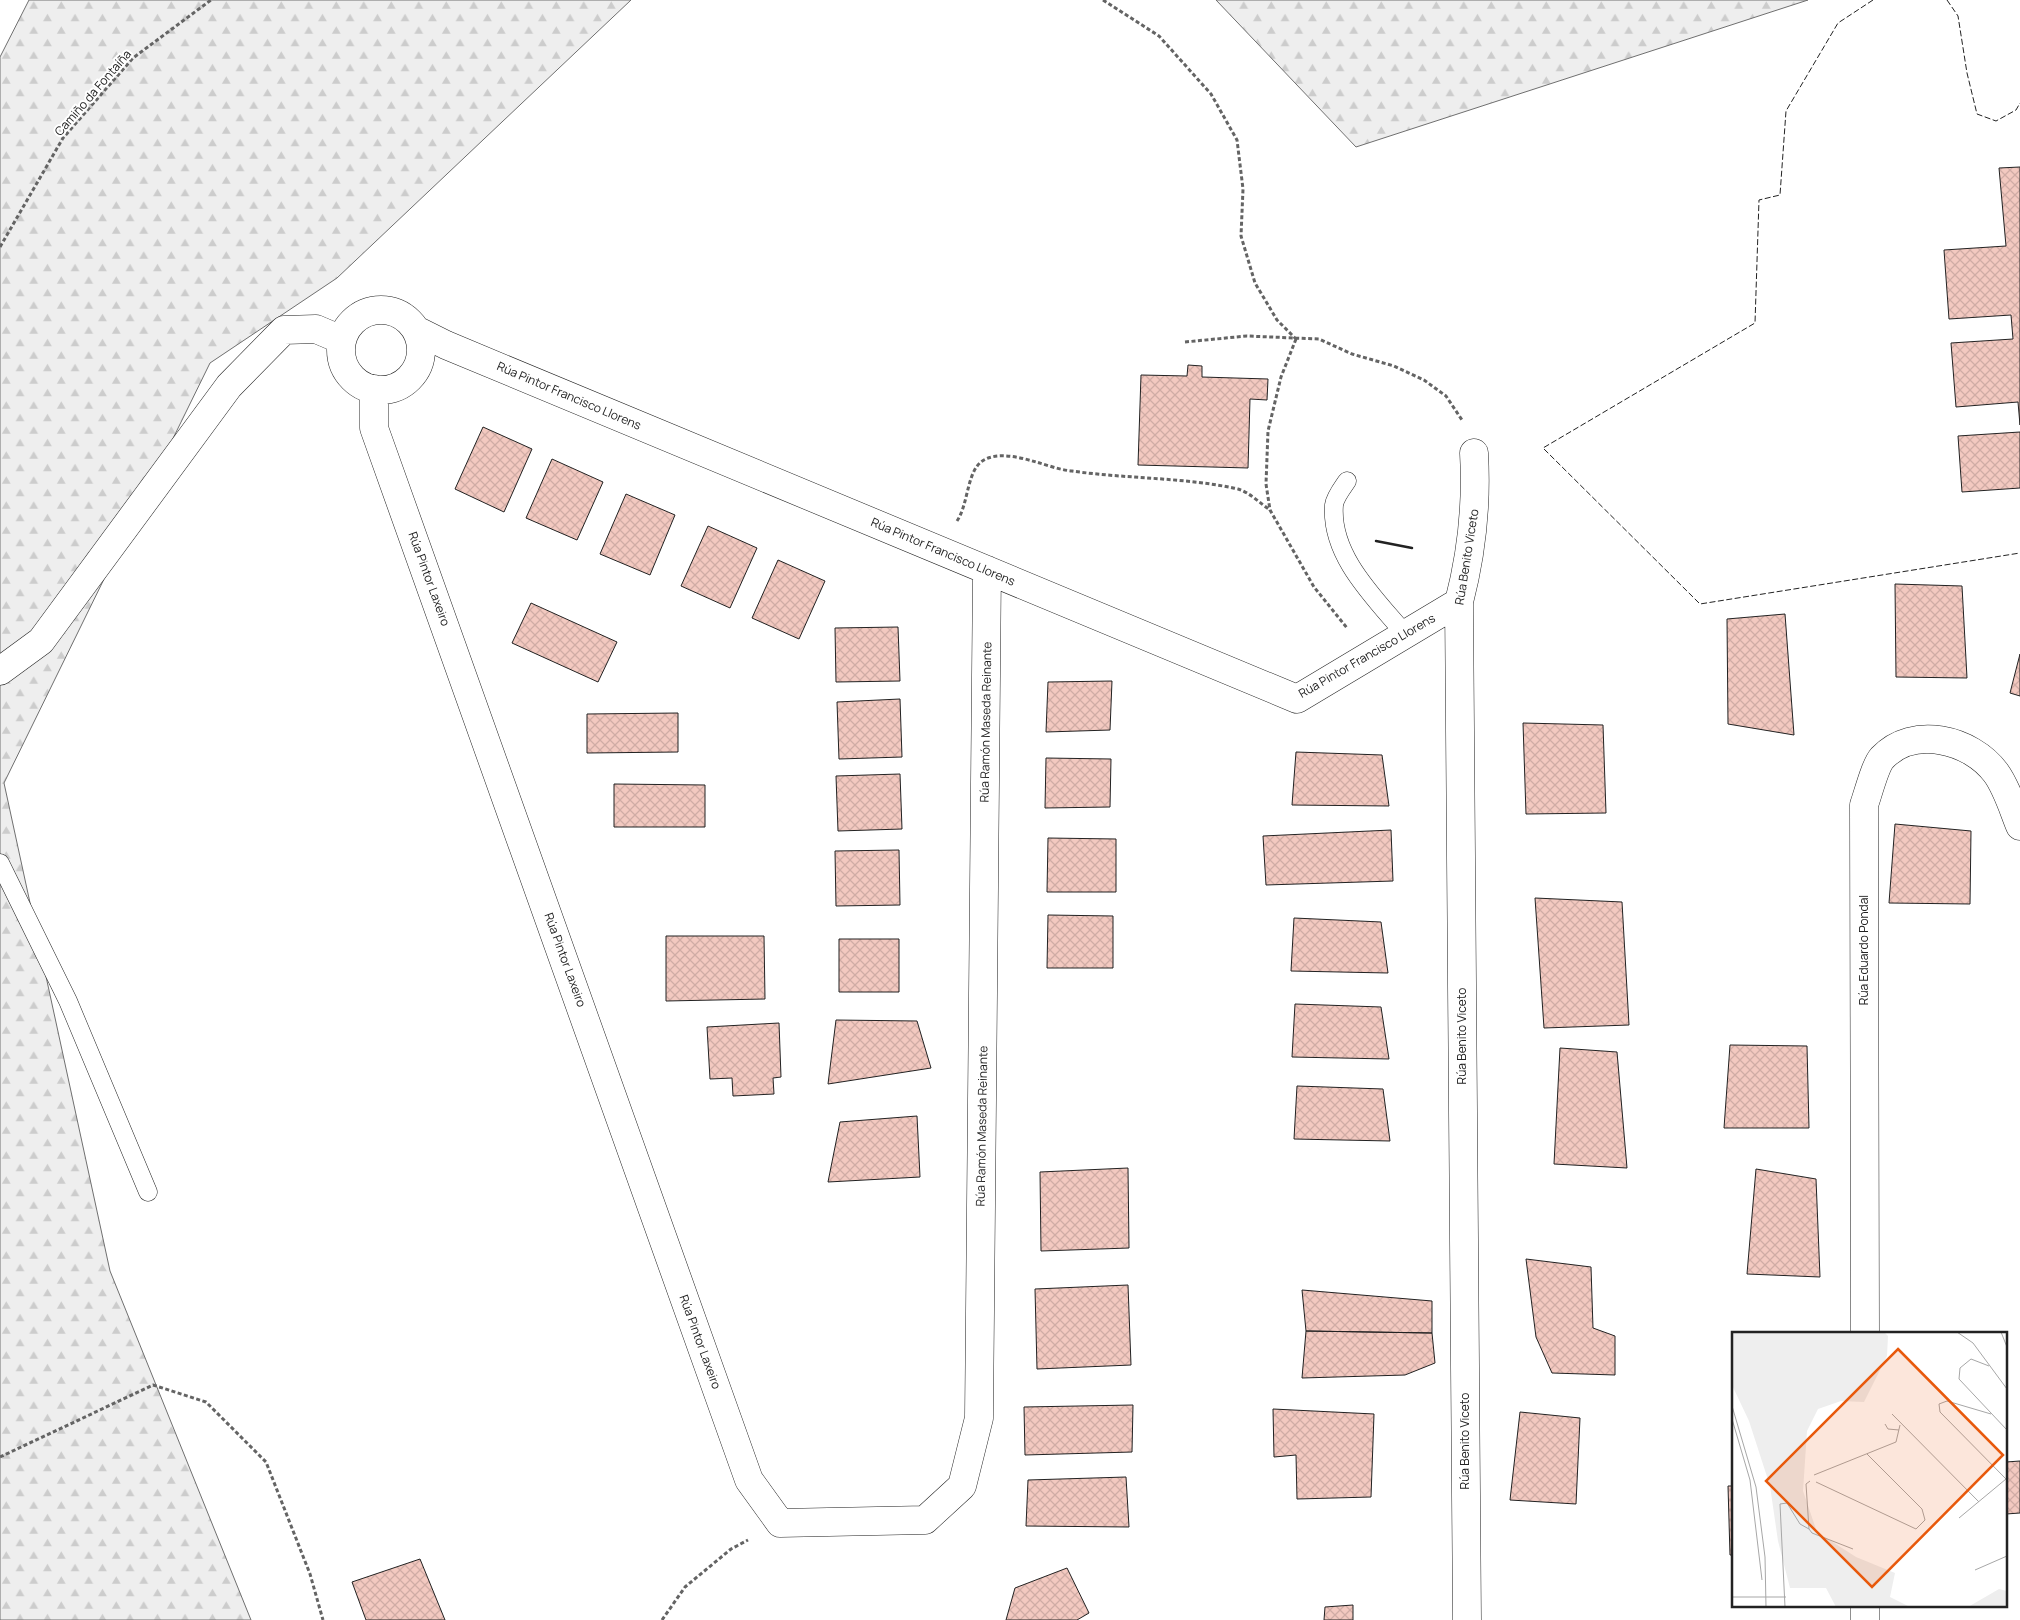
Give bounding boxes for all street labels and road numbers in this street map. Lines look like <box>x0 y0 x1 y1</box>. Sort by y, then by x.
street label: Camiño da Fontaíña <box>50 46 135 139</box>
street label: Rúa Pintor Francisco Llorens <box>494 357 644 434</box>
street label: Rúa Benito Viceto <box>1451 508 1482 606</box>
street label: Rúa Pintor Francisco Llorens <box>868 513 1018 590</box>
street label: Rúa Pintor Laxeiro <box>404 529 454 628</box>
street label: Rúa Pintor Francisco Llorens <box>1295 609 1438 702</box>
street label: Rúa Ramón Maseda Reinante <box>976 641 995 803</box>
street label: Rúa Eduardo Pondal <box>1855 895 1872 1005</box>
street label: Rúa Pintor Laxeiro <box>540 910 590 1009</box>
street label: Rúa Benito Viceto <box>1453 988 1470 1084</box>
street label: Rúa Ramón Maseda Reinante <box>972 1045 991 1207</box>
street label: Rúa Pintor Laxeiro <box>675 1292 725 1391</box>
street label: Rúa Benito Viceto <box>1456 1393 1473 1489</box>

